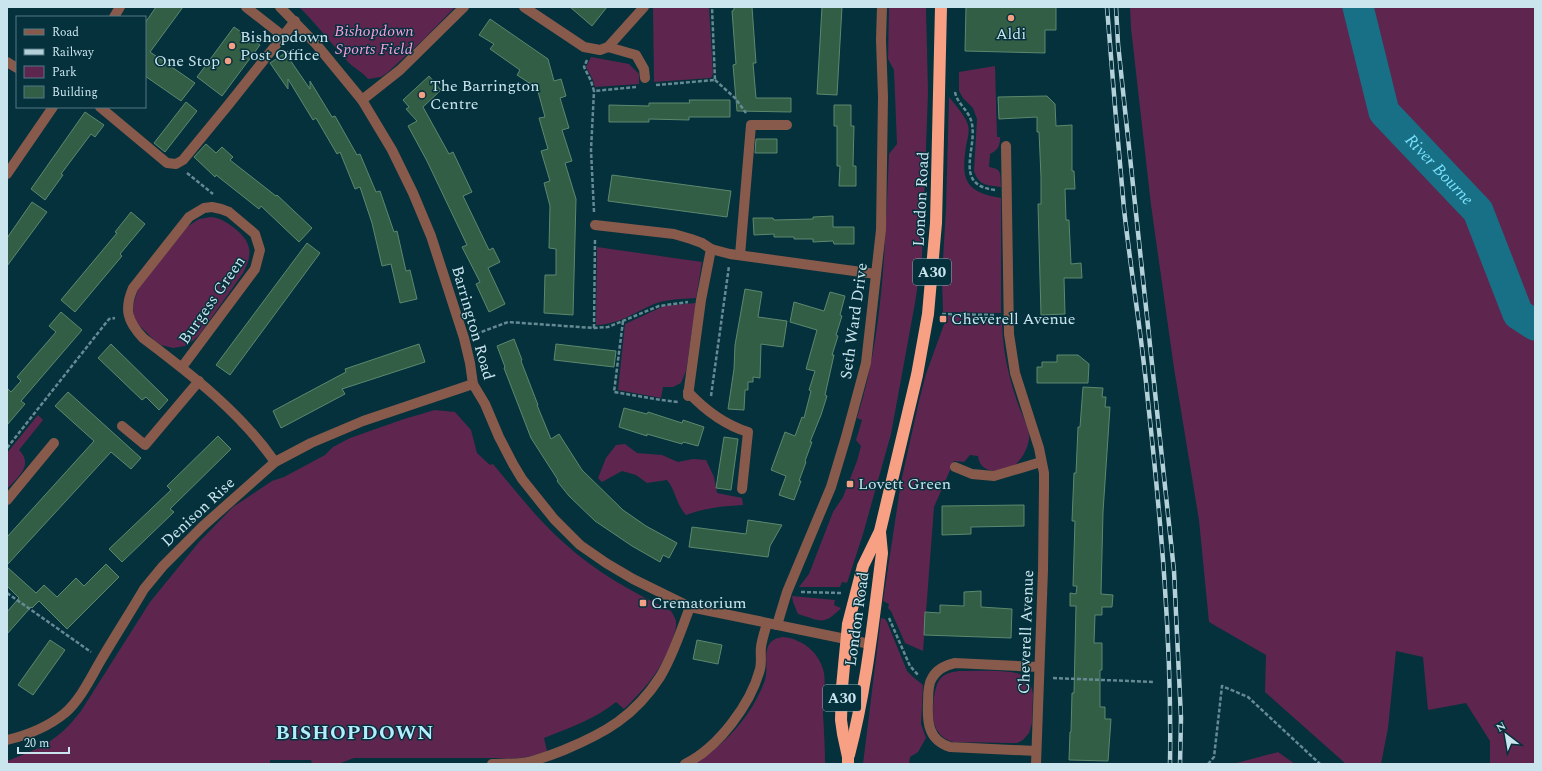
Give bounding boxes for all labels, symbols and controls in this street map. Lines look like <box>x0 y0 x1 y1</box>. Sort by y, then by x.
marker: Aldi <box>1006 13 1016 23</box>
legend <box>16 16 146 108</box>
park label: Bishopdown Sports Field <box>334 19 414 61</box>
place label: Aldi <box>996 22 1026 46</box>
text: Road <box>52 23 79 42</box>
place label: Bishopdown Post Office <box>240 25 329 67</box>
marker: Bishopdown Post Office <box>227 41 237 51</box>
text: Railway <box>52 43 95 62</box>
place label: One Stop <box>154 49 220 73</box>
marker: One Stop <box>223 56 233 66</box>
text: Park <box>52 63 77 82</box>
place label: The Barrington Centre <box>430 74 540 116</box>
text: Building <box>52 83 98 102</box>
marker: The Barrington Centre <box>417 90 427 100</box>
water label: River Bourne <box>1398 128 1480 212</box>
street label: London Road <box>907 151 935 247</box>
street label: Burgess Green <box>173 251 251 349</box>
road number: A30 <box>913 259 951 285</box>
street label: Seth Ward Drive <box>834 261 874 381</box>
street label: Barrington Road <box>445 263 501 383</box>
place label: Cheverell Avenue <box>951 307 1075 331</box>
marker: Cheverell Avenue <box>938 314 948 324</box>
street label: Denison Rise <box>156 471 240 553</box>
place label: Lovett Green <box>858 472 951 496</box>
marker: Lovett Green <box>845 479 855 489</box>
street label: Cheverell Avenue <box>1012 569 1040 695</box>
street label: London Road <box>839 570 876 668</box>
place label: Crematorium <box>651 591 747 615</box>
marker: Crematorium <box>638 598 648 608</box>
road number: A30 <box>823 685 861 711</box>
north arrow <box>1486 715 1526 755</box>
text: N <box>1493 717 1509 736</box>
district label: BISHOPDOWN <box>275 718 435 748</box>
scale bar <box>18 729 69 755</box>
text: 20 m <box>24 734 49 753</box>

